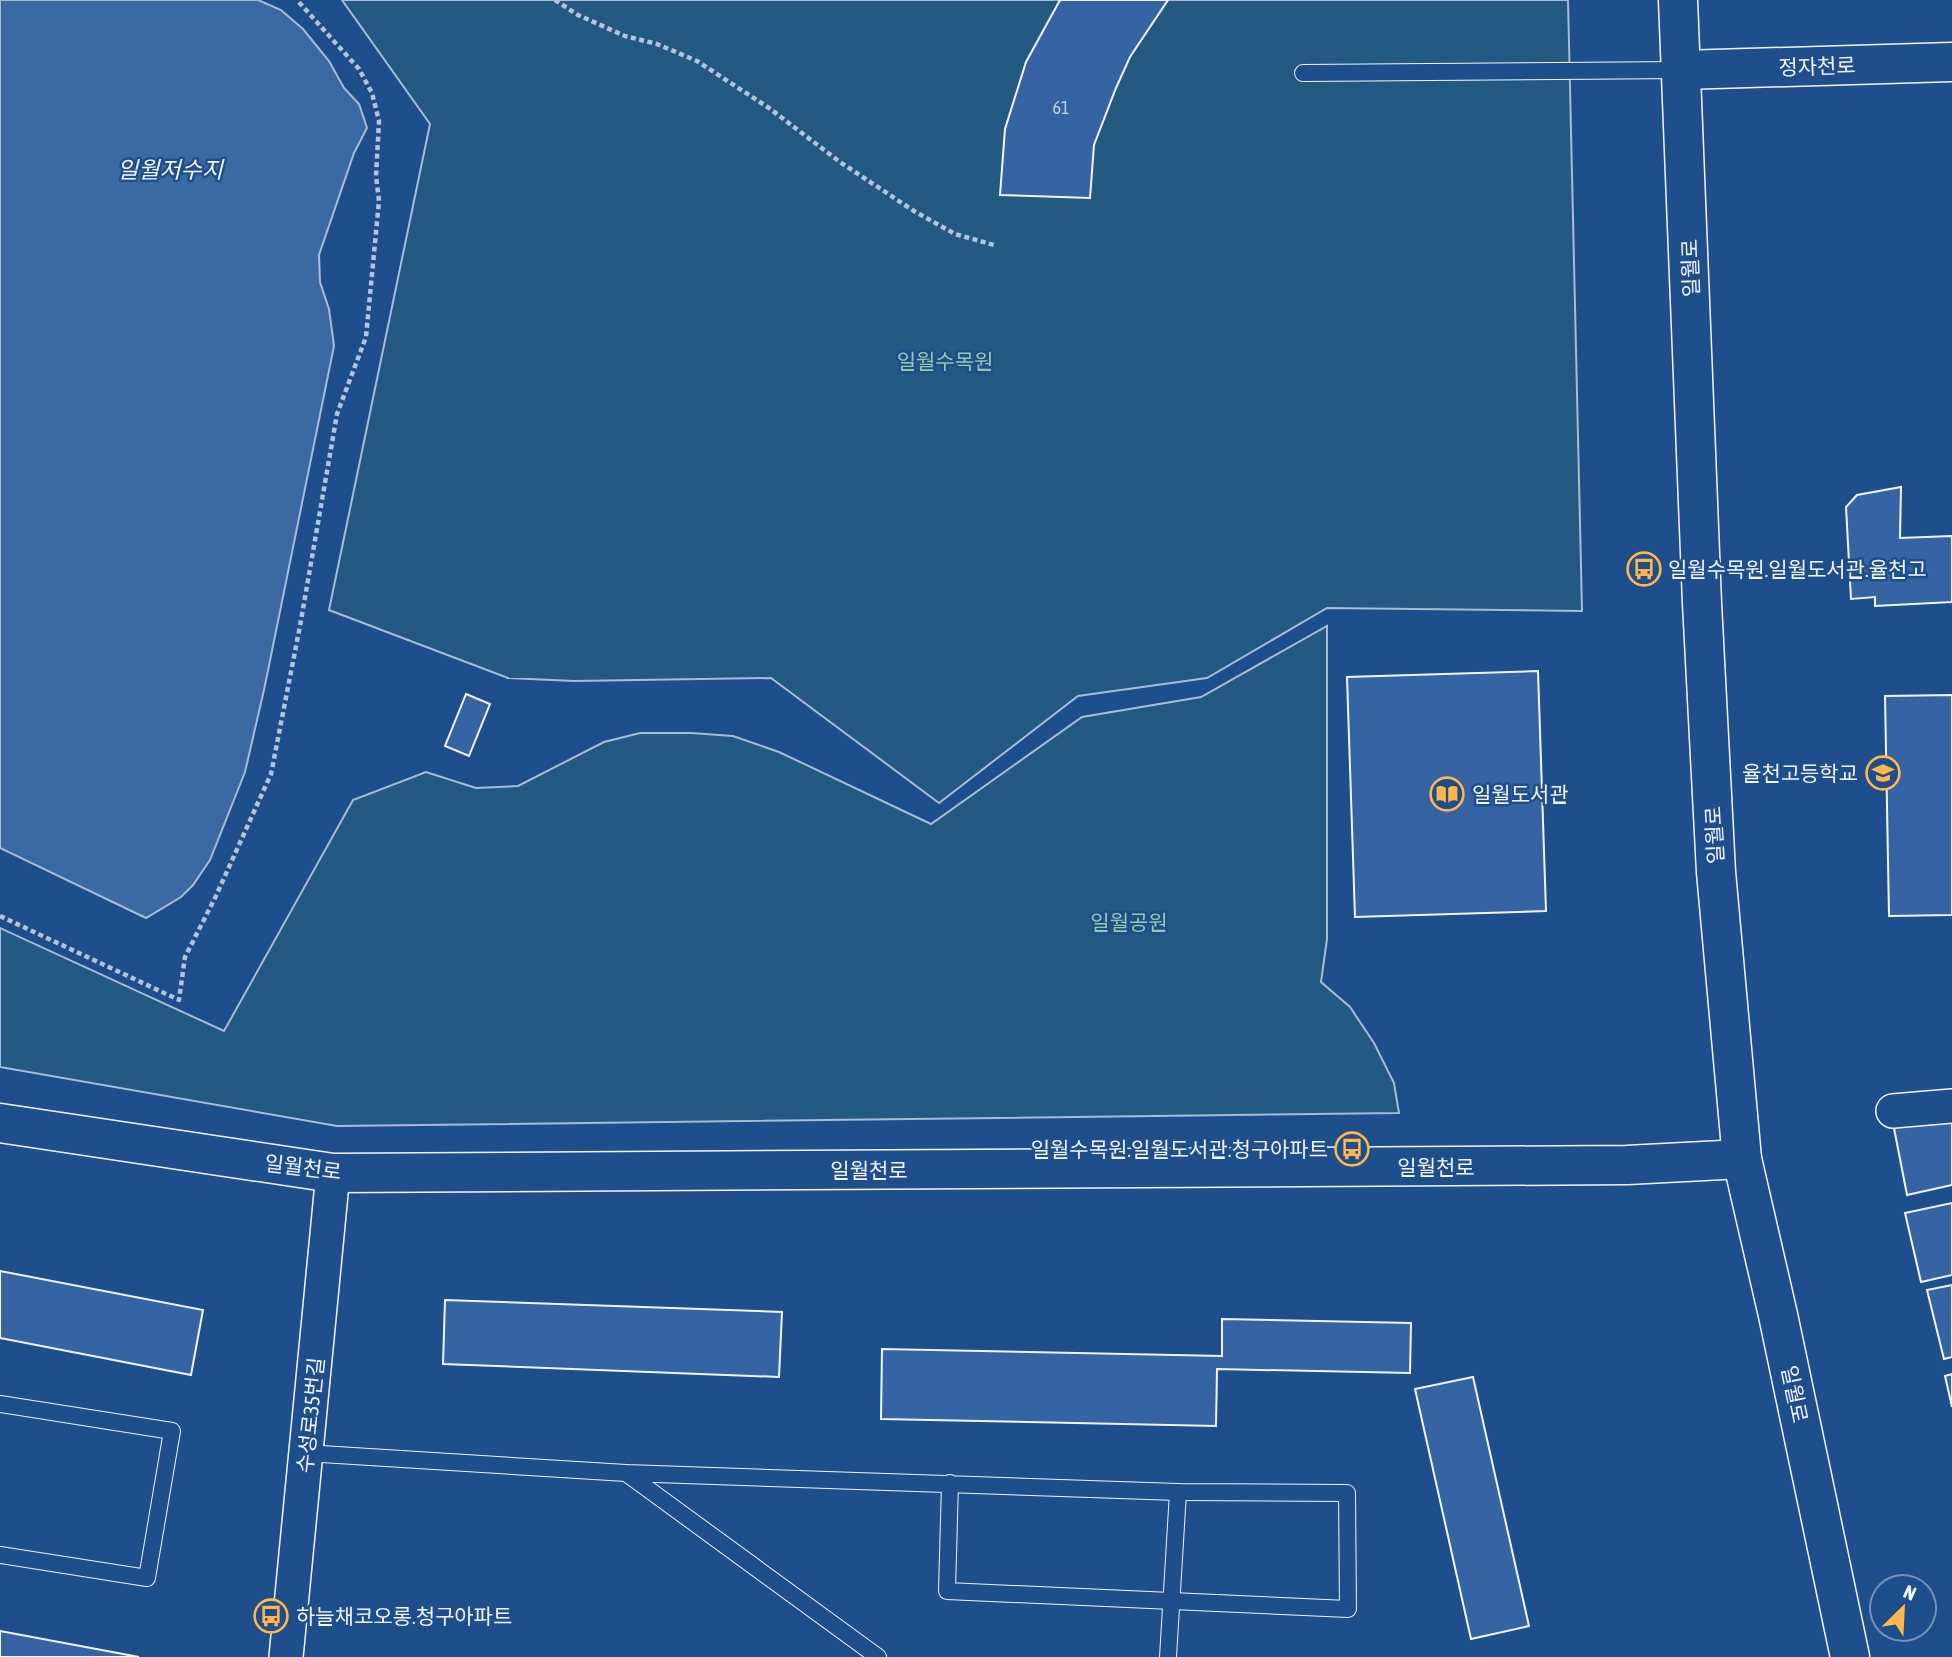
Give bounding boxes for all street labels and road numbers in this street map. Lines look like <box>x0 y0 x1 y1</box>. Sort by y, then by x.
street label: 정자천로 <box>1778 53 1856 79</box>
street label: 일월로 <box>1677 239 1703 297</box>
street label: 일월로 <box>1700 805 1728 865</box>
street label: 일월천로 <box>263 1150 343 1184</box>
street label: 일월천로 <box>1397 1155 1475 1179</box>
street label: 일월천로 <box>830 1158 908 1182</box>
street label: 수성로35번길 <box>292 1356 328 1474</box>
street label: 일월로 <box>1777 1363 1813 1425</box>

